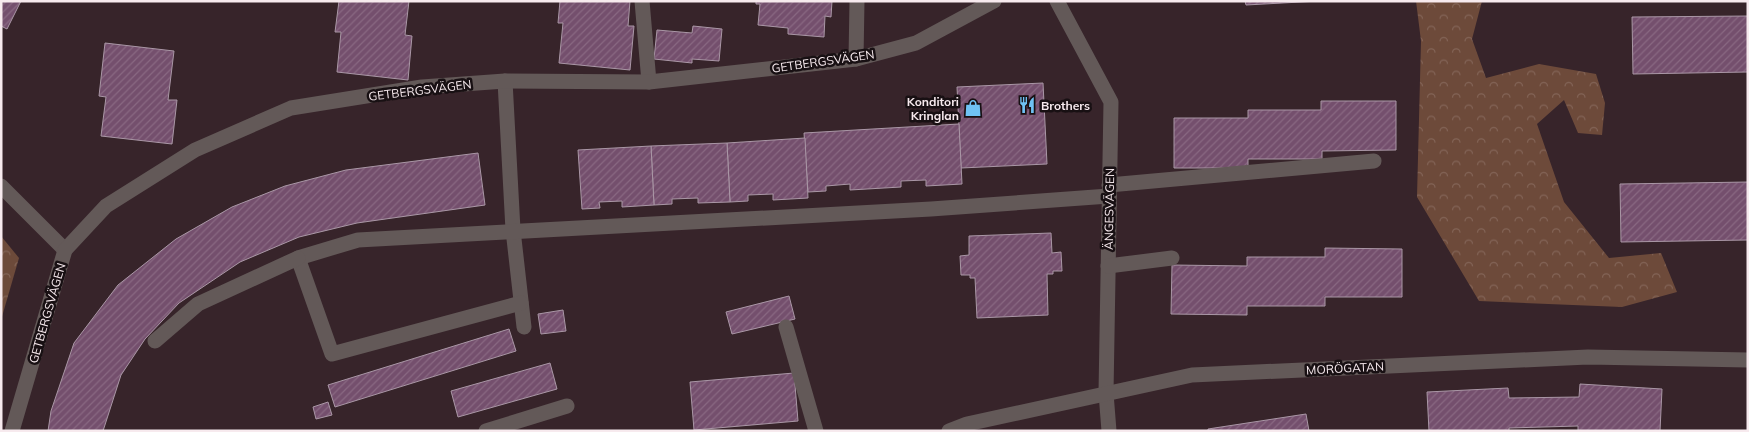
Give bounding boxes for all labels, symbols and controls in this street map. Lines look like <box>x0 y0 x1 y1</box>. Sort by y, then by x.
street label: GETBERGSVÄGEN <box>771 46 875 76</box>
street label: GETBERGSVÄGEN <box>368 76 472 104</box>
place label: Konditori Kringlan <box>907 94 959 123</box>
restaurant icon: Brothers <box>1017 95 1037 115</box>
shop icon: Konditori Kringlan <box>963 98 983 118</box>
place label: Brothers <box>1041 98 1090 113</box>
street label: ÄNGESVÄGEN <box>1101 168 1117 250</box>
street label: GETBERGSVÄGEN <box>26 261 68 365</box>
street label: MORÖGATAN <box>1306 358 1384 378</box>

